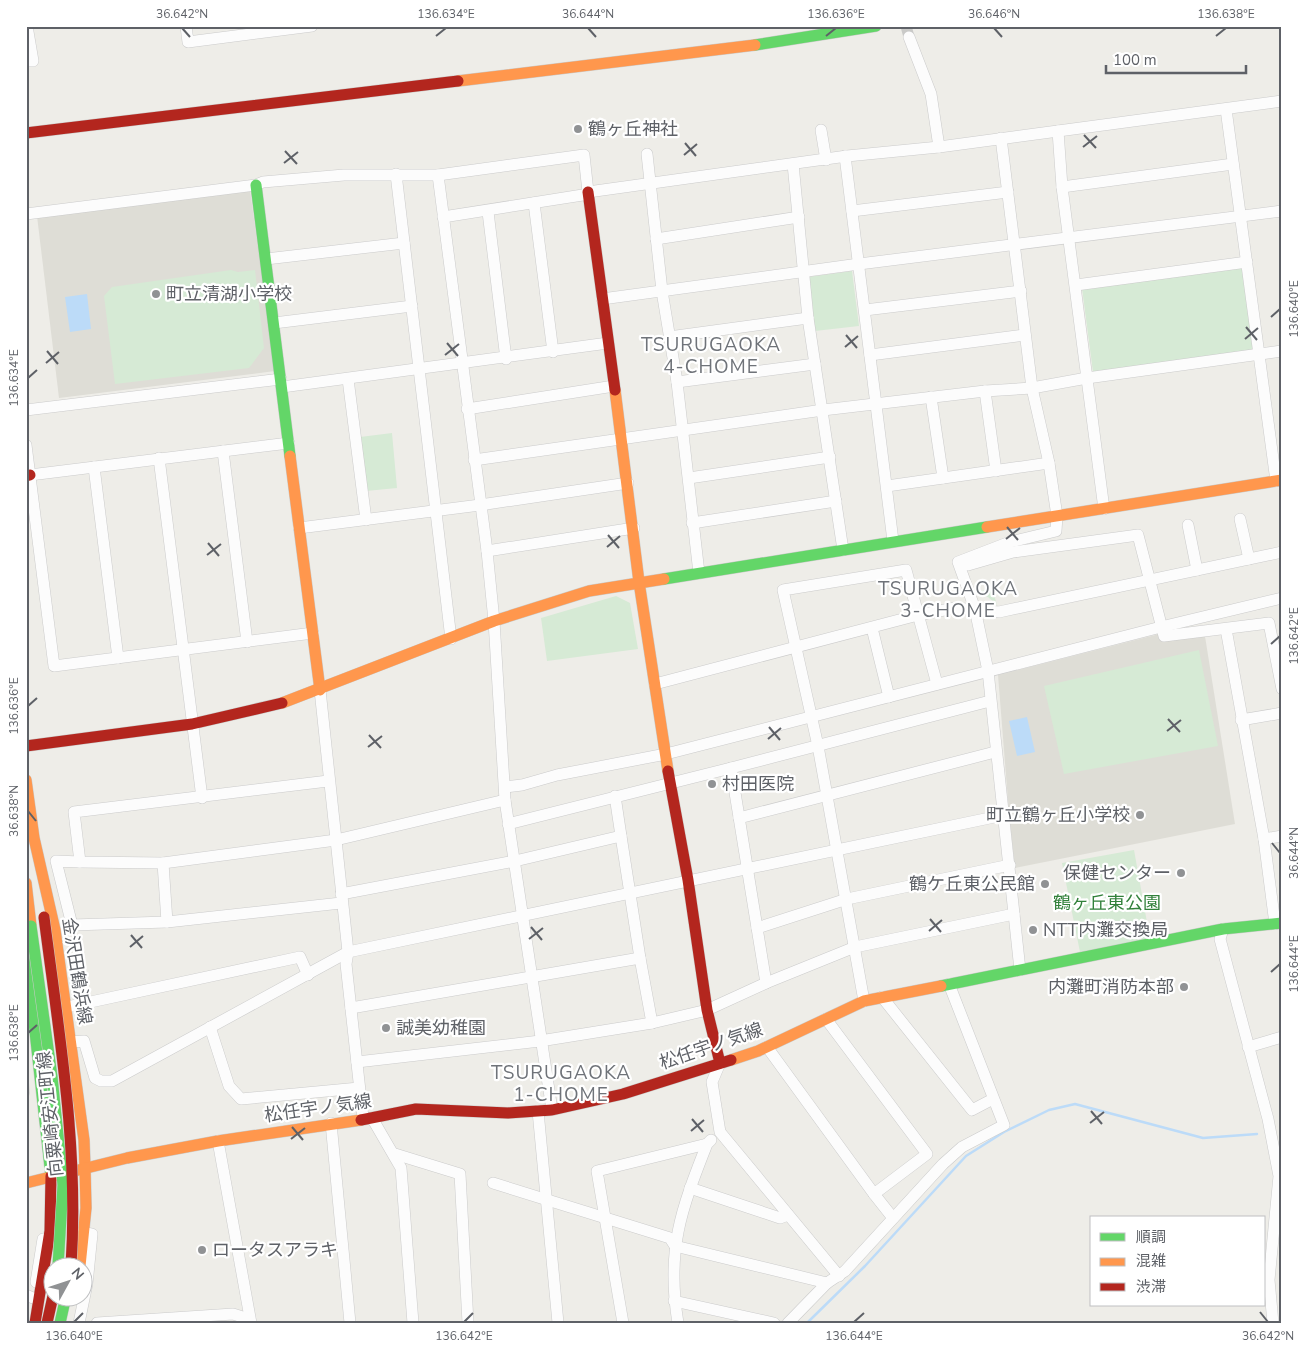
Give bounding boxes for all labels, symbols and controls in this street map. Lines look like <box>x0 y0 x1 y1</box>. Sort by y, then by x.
text: 36.642°N <box>156 6 208 22</box>
text: 136.634°E <box>417 6 475 22</box>
text: 36.644°N <box>562 6 614 22</box>
text: 136.636°E <box>807 6 865 22</box>
text: 36.646°N <box>968 6 1020 22</box>
text: 136.638°E <box>1197 6 1255 22</box>
scale bar <box>1106 42 1246 74</box>
text: 100 m <box>1113 50 1157 70</box>
place label: 鶴ヶ丘神社 <box>588 117 678 141</box>
marker: 鶴ヶ丘神社 <box>572 123 584 135</box>
text: 136.640°E <box>1286 280 1302 338</box>
place label: 町立清湖小学校 <box>166 282 292 306</box>
marker: 町立清湖小学校 <box>150 288 162 300</box>
district label: TSURUGAOKA 4-CHOME <box>641 332 781 380</box>
text: 136.634°E <box>6 349 22 407</box>
district label: TSURUGAOKA 3-CHOME <box>878 576 1018 624</box>
text: 136.642°E <box>1286 607 1302 665</box>
text: 136.636°E <box>6 677 22 735</box>
place label: 村田医院 <box>722 772 794 796</box>
marker: 村田医院 <box>706 778 718 790</box>
text: 36.638°N <box>6 785 22 837</box>
place label: 町立鶴ヶ丘小学校 <box>986 803 1130 827</box>
marker: 町立鶴ヶ丘小学校 <box>1134 809 1146 821</box>
text: 36.644°N <box>1286 827 1302 879</box>
place label: 保健センター <box>1063 861 1171 885</box>
marker: 保健センター <box>1175 867 1187 879</box>
place label: 鶴ケ丘東公民館 <box>909 872 1035 896</box>
marker: 鶴ケ丘東公民館 <box>1039 878 1051 890</box>
park label: 鶴ヶ丘東公園 <box>1053 891 1161 915</box>
street label: 金沢田鶴浜線 <box>57 916 97 1026</box>
place label: NTT内灘交換局 <box>1043 918 1168 942</box>
marker: NTT内灘交換局 <box>1027 924 1039 936</box>
text: 136.644°E <box>1286 935 1302 993</box>
place label: 内灘町消防本部 <box>1048 975 1174 999</box>
marker: 内灘町消防本部 <box>1178 981 1190 993</box>
text: 136.638°E <box>6 1004 22 1062</box>
place label: 誠美幼稚園 <box>396 1016 486 1040</box>
street label: 松任宇ノ気線 <box>656 1017 766 1075</box>
marker: 誠美幼稚園 <box>380 1022 392 1034</box>
street label: 向粟崎安江町線 <box>31 1050 69 1178</box>
district label: TSURUGAOKA 1-CHOME <box>491 1060 631 1108</box>
street label: 松任宇ノ気線 <box>263 1089 373 1127</box>
legend <box>1090 1216 1266 1306</box>
text: 順調 <box>1136 1227 1166 1247</box>
place label: ロータスアラキ <box>212 1238 338 1262</box>
marker: ロータスアラキ <box>196 1244 208 1256</box>
text: 混雑 <box>1136 1251 1166 1271</box>
north arrow <box>42 1256 92 1306</box>
text: N <box>67 1264 88 1284</box>
text: 渋滞 <box>1136 1277 1166 1297</box>
text: 136.640°E <box>45 1328 103 1344</box>
text: 136.642°E <box>435 1328 493 1344</box>
text: 136.644°E <box>825 1328 883 1344</box>
text: 36.642°N <box>1242 1328 1294 1344</box>

